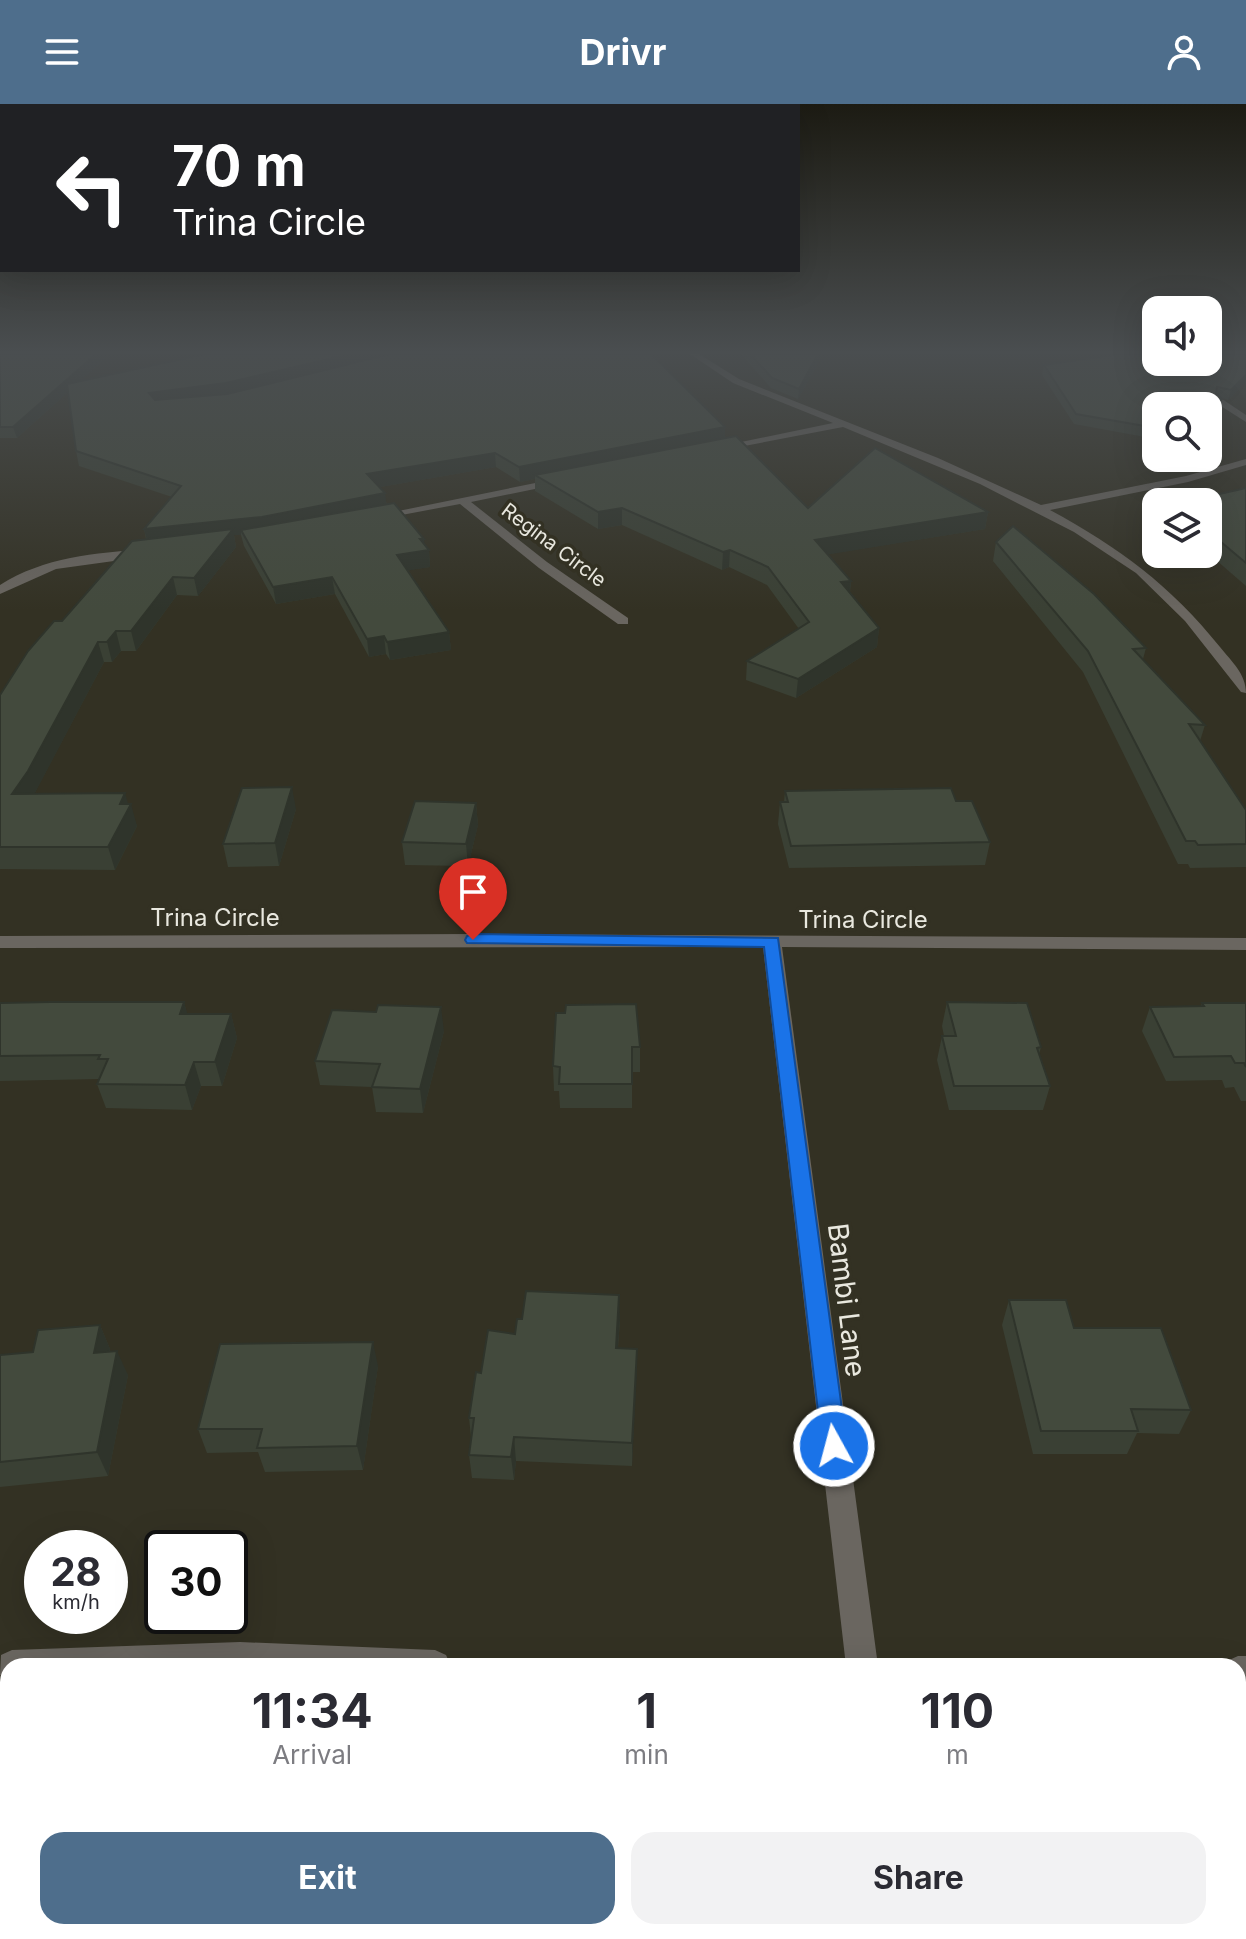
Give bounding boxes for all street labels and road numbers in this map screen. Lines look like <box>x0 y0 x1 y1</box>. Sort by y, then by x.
street label: Regina Circle <box>497 498 611 592</box>
street label: Trina Circle <box>150 903 280 932</box>
street label: Trina Circle <box>798 905 928 934</box>
street label: Bambi Lane <box>821 1221 873 1379</box>

